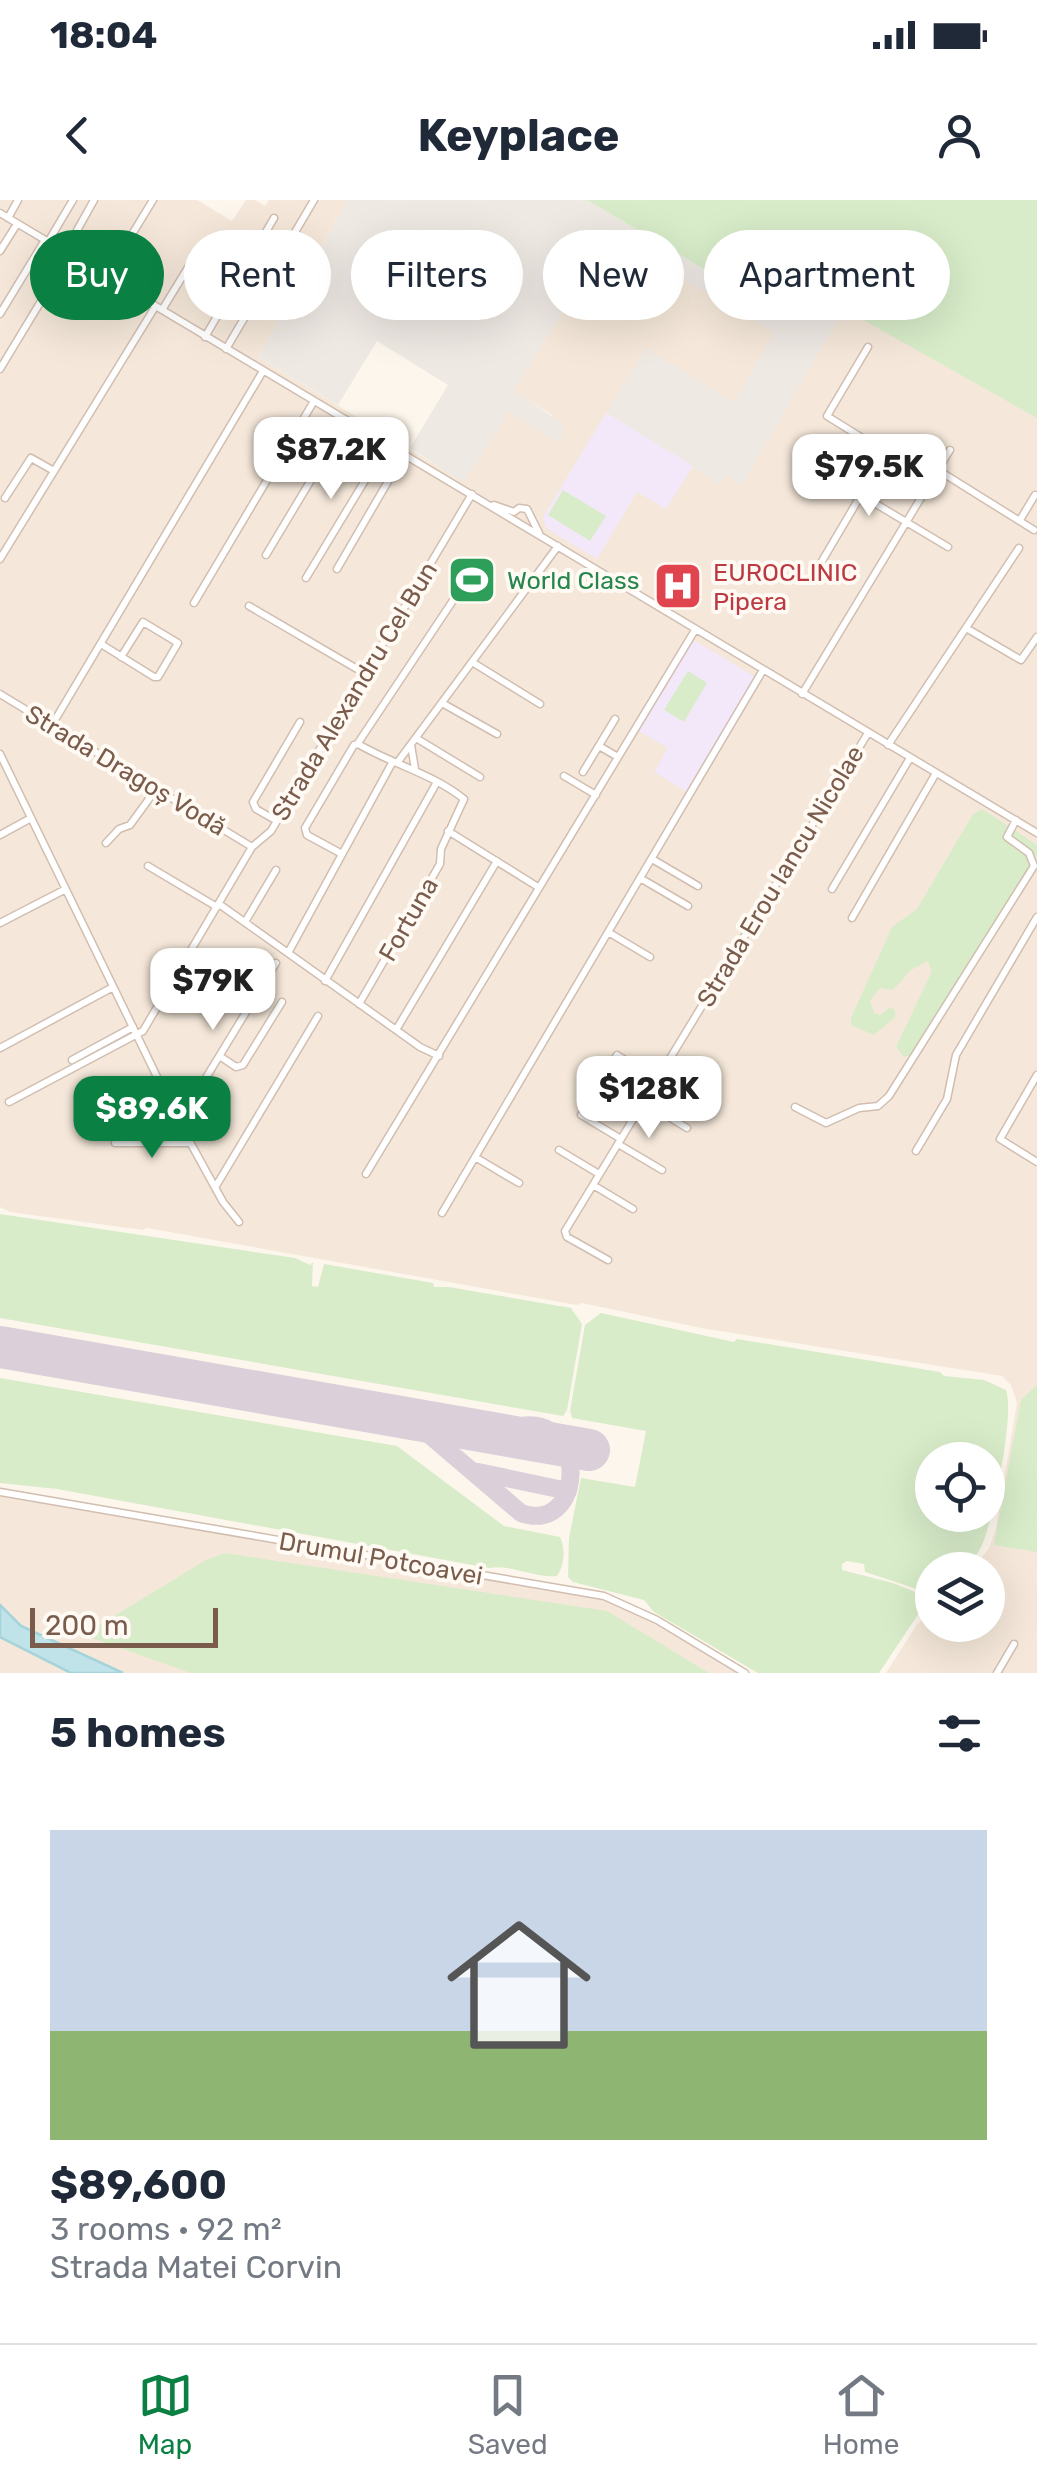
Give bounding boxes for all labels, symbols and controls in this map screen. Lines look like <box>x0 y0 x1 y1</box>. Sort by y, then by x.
text: 18:04 <box>50 12 158 58</box>
icon: back <box>50 108 105 163</box>
icon: person <box>932 108 987 163</box>
text: Keyplace <box>417 109 620 162</box>
chip: Buy <box>30 230 164 320</box>
chip: Rent <box>184 230 331 320</box>
chip: Filters <box>351 230 523 320</box>
chip: New <box>543 230 684 320</box>
chip: Apartment <box>704 230 950 320</box>
pin: $87.2K <box>250 417 412 502</box>
text: $87.2K <box>276 430 386 468</box>
pin: $79.5K <box>788 434 950 519</box>
text: $79.5K <box>814 447 924 485</box>
sports icon: World Class <box>446 554 498 606</box>
street label: Strada Alexandru Cel Bun <box>266 557 443 826</box>
place label: EUROCLINIC Pipera <box>713 558 857 616</box>
hospital icon: EUROCLINIC Pipera <box>652 560 704 612</box>
place label: World Class <box>507 566 639 595</box>
street label: Strada Dragoș Vodă <box>20 699 231 842</box>
street label: Strada Erou Iancu Nicolae <box>691 740 870 1012</box>
street label: Fortuna <box>373 872 444 966</box>
pin: $79K <box>154 948 272 1033</box>
text: $79K <box>172 961 254 999</box>
pin: $128K <box>579 1056 719 1141</box>
text: $128K <box>599 1069 699 1107</box>
pin: $89.6K <box>71 1076 233 1161</box>
text: $89.6K <box>96 1089 208 1127</box>
map controls <box>915 1442 1005 1642</box>
button: locate <box>915 1442 1005 1532</box>
street label: Drumul Potcoavei <box>277 1526 485 1591</box>
button: layers <box>915 1552 1005 1642</box>
scale bar <box>30 1603 218 1648</box>
text: 200 m <box>45 1609 129 1642</box>
icon: filters <box>932 1706 987 1761</box>
text: 5 homes <box>50 1708 226 1758</box>
icon: home <box>429 1895 609 2075</box>
text: $89,600 <box>50 2160 227 2210</box>
text: 3 rooms · 92 m² <box>50 2210 282 2248</box>
text: Strada Matei Corvin <box>50 2248 342 2286</box>
tab: Map <box>138 2368 193 2461</box>
tab: Saved <box>468 2368 548 2461</box>
tab: Home <box>823 2368 899 2461</box>

